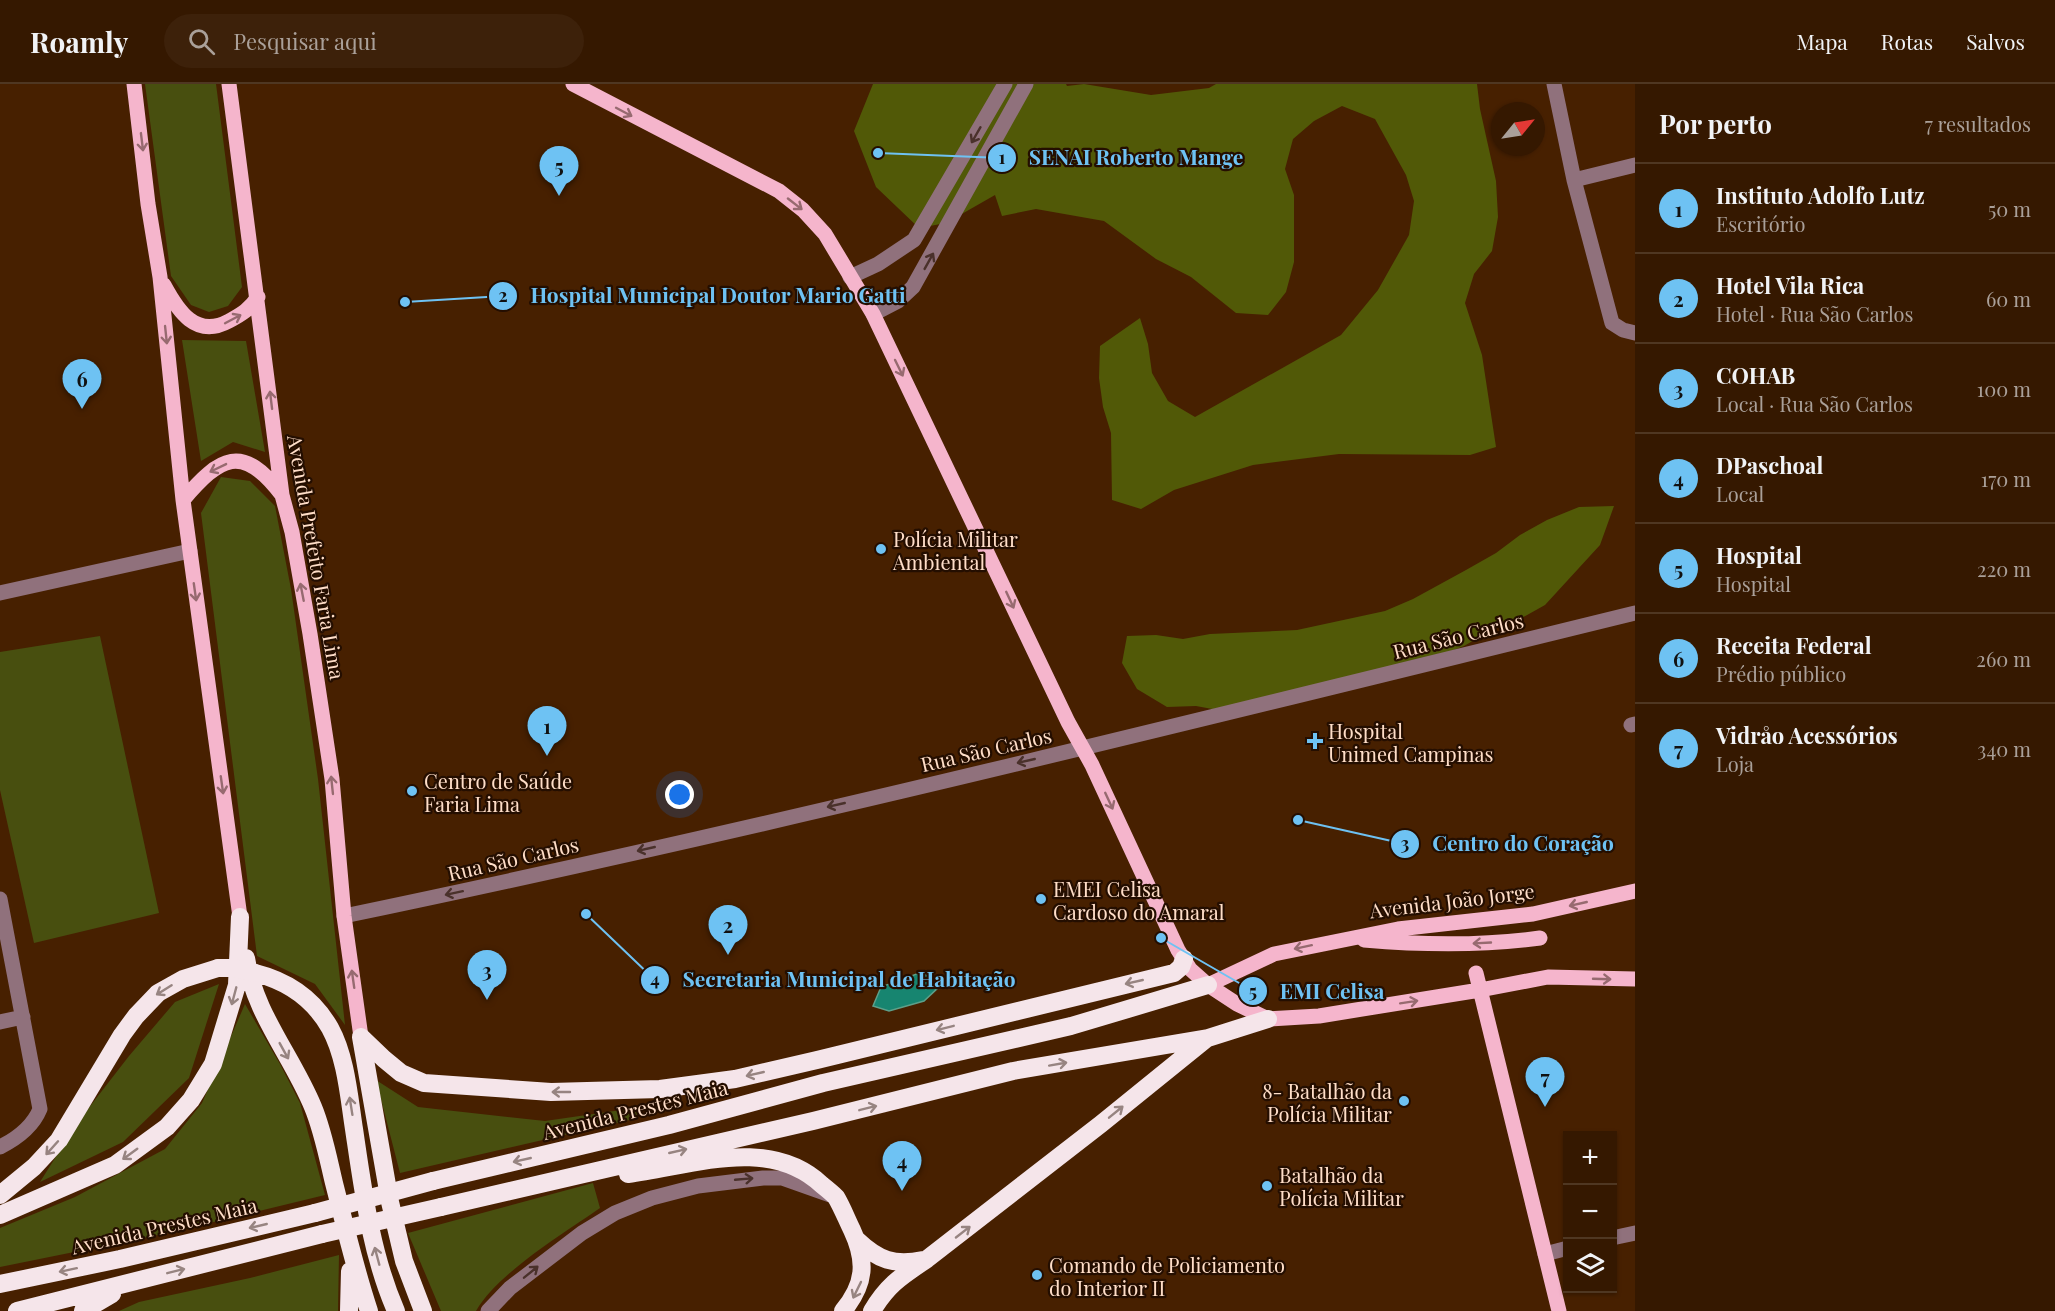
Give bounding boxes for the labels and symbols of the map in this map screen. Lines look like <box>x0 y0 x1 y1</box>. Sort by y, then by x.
north arrow <box>1491 102 1545 156</box>
one-way arrow <box>615 106 633 118</box>
one-way arrow <box>970 126 982 143</box>
one-way arrow <box>137 132 148 151</box>
callout: SENAI Roberto Mange <box>987 138 1256 177</box>
text: SENAI Roberto Mange <box>1029 142 1243 170</box>
text: 1 <box>999 145 1006 169</box>
pin: 5 <box>540 147 578 196</box>
one-way arrow <box>787 198 803 211</box>
one-way arrow <box>923 253 935 270</box>
callout: Hospital Municipal Doutor Mario Gatti <box>488 276 917 315</box>
text: Hospital Municipal Doutor Mario Gatti <box>530 280 906 308</box>
text: 2 <box>498 283 508 307</box>
one-way arrow <box>224 313 242 324</box>
one-way arrow <box>161 325 172 345</box>
one-way arrow <box>893 358 905 376</box>
pin: 6 <box>62 360 101 409</box>
one-way arrow <box>265 391 276 410</box>
street label: Avenida Prefeito Faria Lima <box>282 432 352 681</box>
one-way arrow <box>209 462 227 474</box>
place label: Polícia Militar Ambiental <box>892 525 1018 575</box>
marker: Polícia Militar Ambiental <box>874 542 888 556</box>
one-way arrow <box>190 581 201 601</box>
one-way arrow <box>296 583 307 603</box>
one-way arrow <box>1005 591 1016 609</box>
street label: Rua São Carlos <box>1390 606 1526 664</box>
pin: 1 <box>528 706 566 756</box>
place label: Hospital Unimed Campinas <box>1328 717 1493 767</box>
street label: Rua São Carlos <box>918 721 1054 777</box>
marker: Hospital Unimed Campinas <box>1306 732 1324 750</box>
one-way arrow <box>1017 756 1036 768</box>
place label: Centro de Saúde Faria Lima <box>424 767 572 817</box>
one-way arrow <box>216 775 227 794</box>
one-way arrow <box>326 775 337 795</box>
your location <box>665 780 694 809</box>
marker: Centro de Saúde Faria Lima <box>405 784 419 798</box>
one-way arrow <box>1103 791 1115 809</box>
one-way arrow <box>827 800 846 812</box>
callout: Centro do Coração <box>1390 824 1626 863</box>
text: Centro do Coração <box>1432 828 1614 856</box>
street label: Rua São Carlos <box>445 830 581 886</box>
text: 3 <box>1401 831 1410 855</box>
one-way arrow <box>637 844 656 856</box>
place label: EMEI Celisa Cardoso do Amaral <box>1053 875 1225 925</box>
street label: Avenida João Jorge <box>1367 876 1536 924</box>
one-way arrow <box>444 888 464 899</box>
marker: EMEI Celisa Cardoso do Amaral <box>1034 892 1048 906</box>
one-way arrow <box>1569 898 1588 910</box>
pin: 2 <box>708 906 748 955</box>
one-way arrow <box>1472 937 1492 948</box>
one-way arrow <box>1293 942 1313 953</box>
pin: 3 <box>468 950 506 1000</box>
callout: Secretaria Municipal de Habitação <box>640 960 1027 999</box>
text: Secretaria Municipal de Habitação <box>682 964 1016 992</box>
text: 4 <box>650 967 660 991</box>
one-way arrow <box>348 969 359 989</box>
callout: EMI Celisa <box>1238 972 1396 1011</box>
one-way arrow <box>1592 973 1612 984</box>
one-way arrow <box>1125 976 1144 988</box>
text: EMI Celisa <box>1280 976 1384 1004</box>
text: 5 <box>1249 979 1257 1003</box>
one-way arrow <box>156 984 173 996</box>
one-way arrow <box>227 986 239 1005</box>
one-way arrow <box>1399 996 1419 1007</box>
one-way arrow <box>935 1023 954 1035</box>
one-way arrow <box>278 1042 290 1059</box>
one-way arrow <box>1047 1058 1067 1069</box>
pin: 7 <box>1526 1058 1564 1107</box>
one-way arrow <box>746 1069 765 1081</box>
street label: Avenida Prestes Maia <box>539 1073 730 1145</box>
place label: 8- Batalhão da Polícia Militar <box>1262 1077 1392 1127</box>
one-way arrow <box>552 1086 572 1098</box>
marker: 8- Batalhão da Polícia Militar <box>1397 1094 1411 1108</box>
one-way arrow <box>345 1097 356 1116</box>
one-way arrow <box>858 1101 877 1113</box>
one-way arrow <box>1108 1105 1124 1118</box>
one-way arrow <box>45 1140 59 1155</box>
pin: 4 <box>882 1142 922 1191</box>
one-way arrow <box>668 1145 687 1157</box>
one-way arrow <box>123 1148 139 1160</box>
one-way arrow <box>513 1155 532 1167</box>
place label: Batalhão da Polícia Militar <box>1279 1161 1404 1211</box>
one-way arrow <box>734 1173 753 1184</box>
marker: Batalhão da Polícia Militar <box>1260 1179 1274 1193</box>
street label: Avenida Prestes Maia <box>67 1190 260 1260</box>
one-way arrow <box>249 1221 268 1233</box>
one-way arrow <box>954 1225 970 1238</box>
one-way arrow <box>371 1247 382 1266</box>
place label: Comando de Policiamento do Interior II <box>1049 1251 1285 1301</box>
one-way arrow <box>59 1265 79 1276</box>
one-way arrow <box>166 1265 185 1277</box>
one-way arrow <box>523 1265 539 1278</box>
marker: Comando de Policiamento do Interior II <box>1030 1268 1044 1282</box>
one-way arrow <box>850 1281 862 1299</box>

